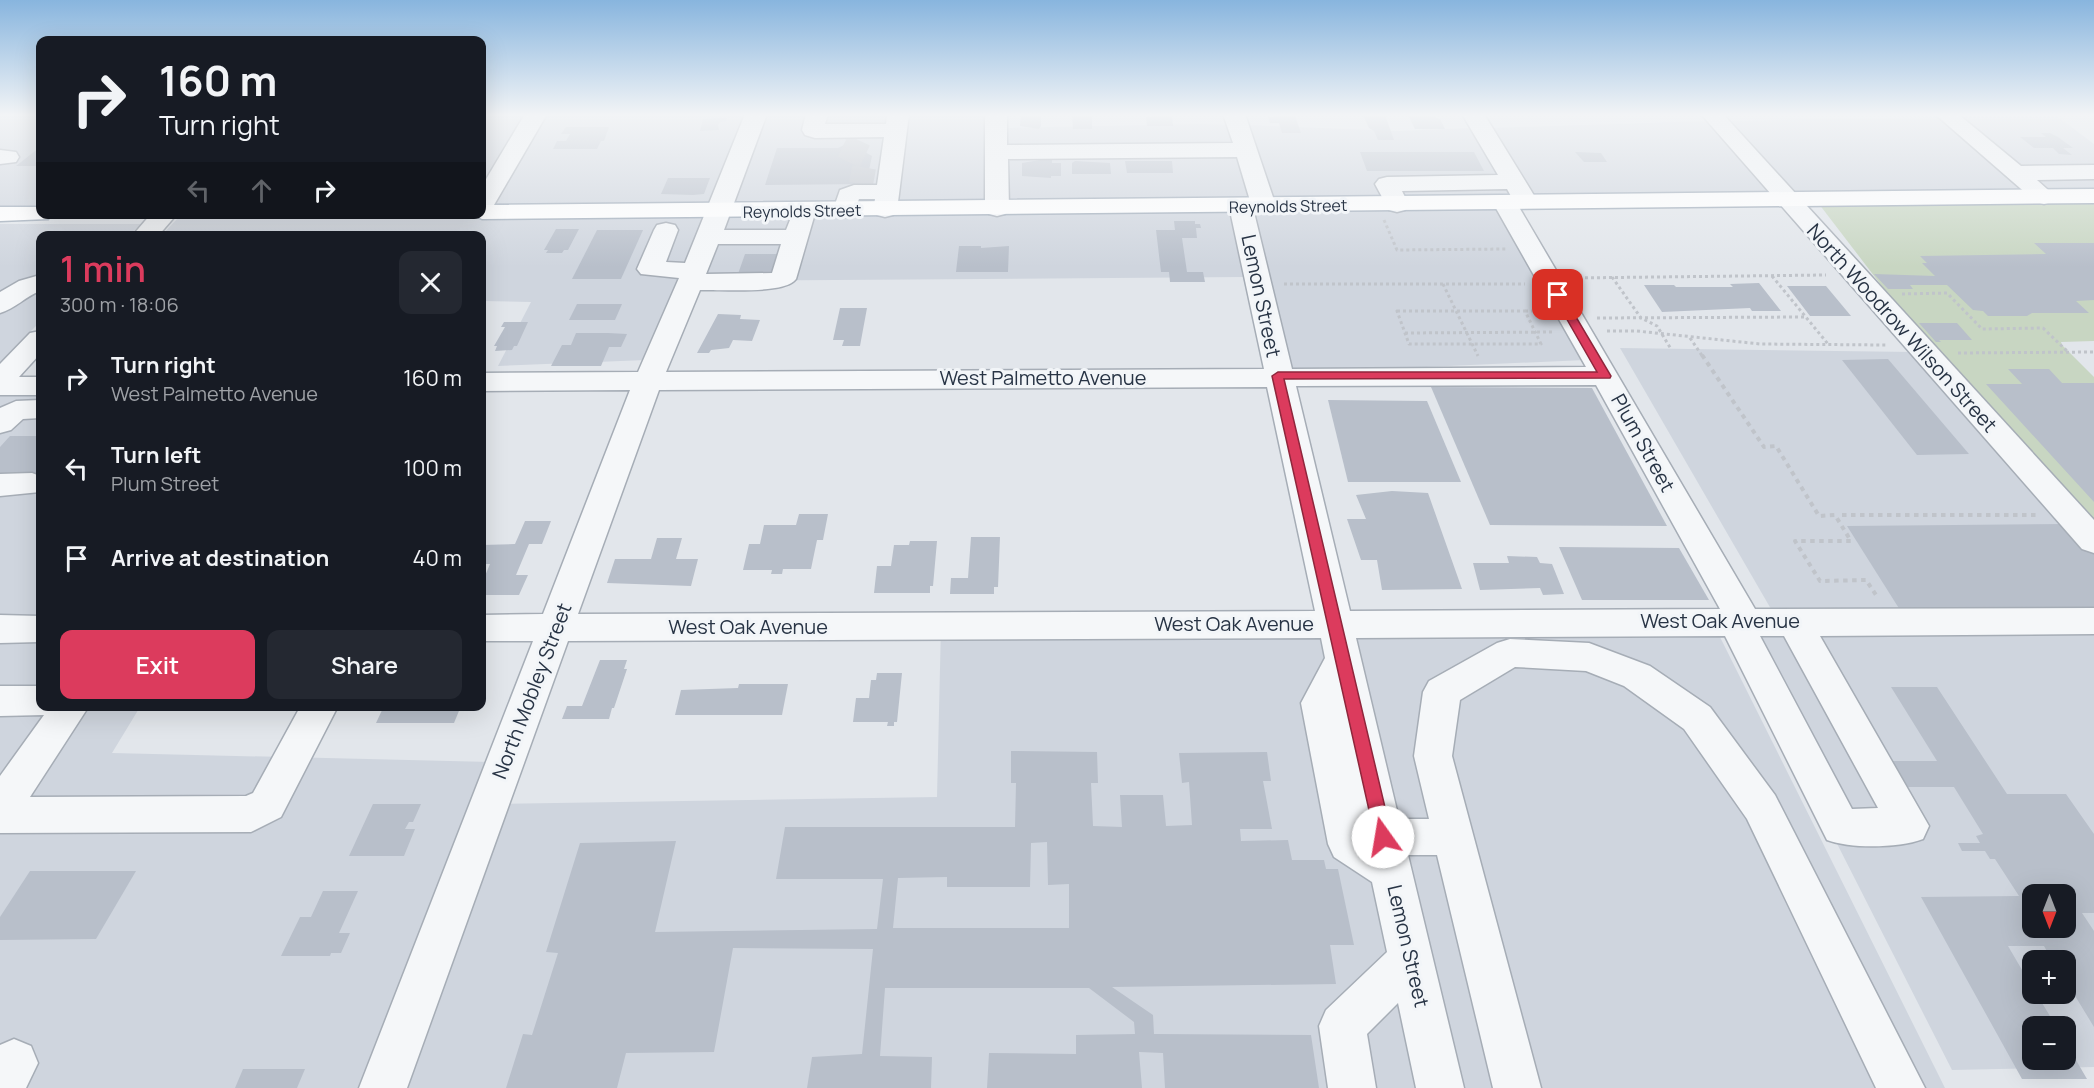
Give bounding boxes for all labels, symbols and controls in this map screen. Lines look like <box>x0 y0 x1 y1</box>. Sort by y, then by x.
text: 160 m <box>159 51 277 109</box>
icon: right <box>60 60 138 138</box>
text: Turn right <box>159 106 280 143</box>
icon: left <box>182 174 215 207</box>
icon: ahead <box>245 174 278 207</box>
icon: right <box>308 174 341 207</box>
street label: Reynolds Street <box>1229 194 1347 218</box>
street label: Reynolds Street <box>743 199 861 223</box>
street label: North Woodrow Wilson Street <box>1801 218 2003 438</box>
street label: Lemon Street <box>1235 232 1288 360</box>
text: 1 min <box>60 244 146 293</box>
button: close <box>399 251 462 314</box>
pin <box>1532 269 1583 320</box>
icon: arrive <box>1541 278 1574 311</box>
text: 300 m · 18:06 <box>60 291 179 318</box>
text: Turn right <box>111 350 216 380</box>
icon: right <box>60 362 93 395</box>
text: 160 m <box>403 363 462 393</box>
street label: West Palmetto Avenue <box>940 364 1146 391</box>
text: West Palmetto Avenue <box>111 380 318 407</box>
street label: Plum Street <box>1605 389 1682 497</box>
text: Turn left <box>111 440 201 470</box>
icon: left <box>60 452 93 485</box>
text: 100 m <box>404 453 462 483</box>
text: Plum Street <box>111 470 219 497</box>
icon: arrive <box>60 542 93 575</box>
text: Arrive at destination <box>111 543 329 573</box>
text: 40 m <box>413 543 462 573</box>
street label: North Mobley Street <box>486 599 578 783</box>
street label: West Oak Avenue <box>1640 607 1800 634</box>
street label: West Oak Avenue <box>1154 610 1314 637</box>
street label: West Oak Avenue <box>668 613 828 640</box>
button: Exit <box>60 630 255 699</box>
button: Share <box>267 630 462 699</box>
position arrow <box>1351 805 1415 869</box>
street label: Lemon Street <box>1381 882 1436 1010</box>
north arrow <box>2022 884 2076 938</box>
map controls <box>2022 884 2076 1070</box>
button: + <box>2022 950 2076 1004</box>
button: − <box>2022 1016 2076 1070</box>

